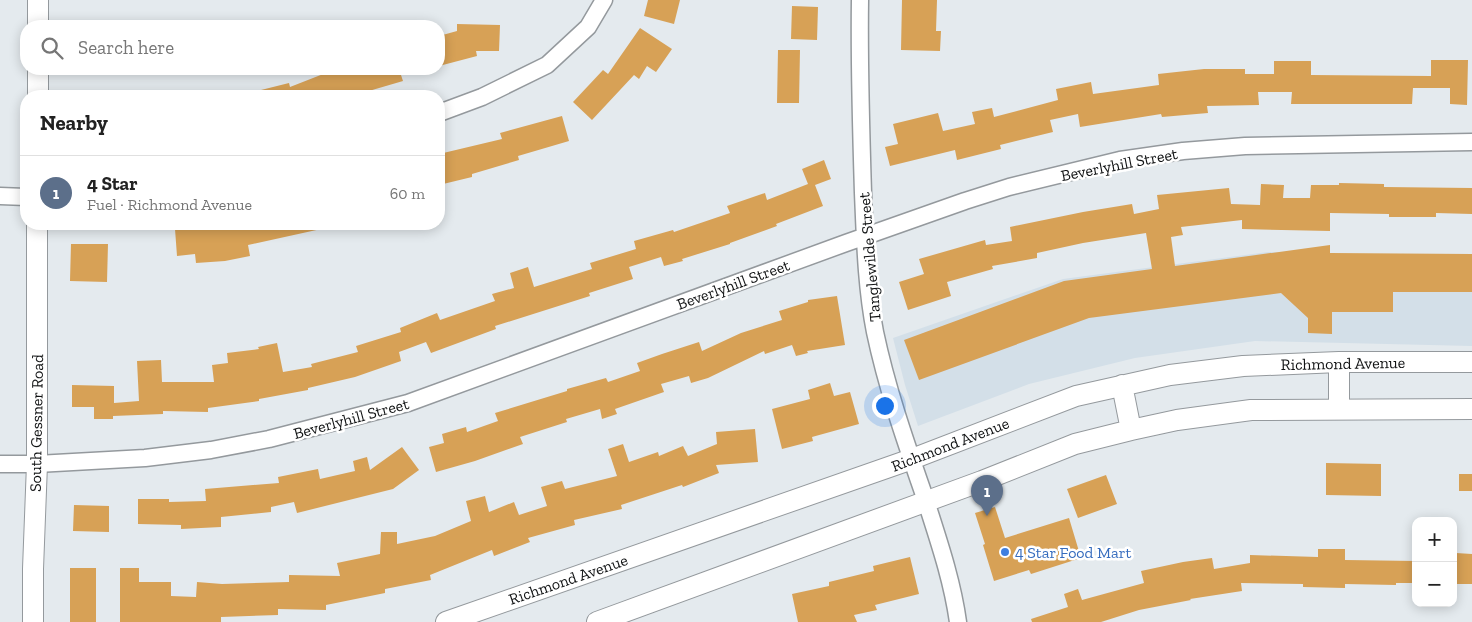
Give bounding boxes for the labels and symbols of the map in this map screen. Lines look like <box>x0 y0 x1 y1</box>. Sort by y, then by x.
street label: Beverlyhill Street <box>1059 144 1179 185</box>
street label: Tanglewilde Street <box>854 191 885 322</box>
street label: Beverlyhill Street <box>674 255 792 314</box>
street label: Richmond Avenue <box>1281 353 1405 374</box>
street label: South Gessner Road <box>26 354 47 492</box>
your location <box>872 393 898 419</box>
street label: Beverlyhill Street <box>291 394 411 443</box>
street label: Richmond Avenue <box>889 413 1012 476</box>
pin: 1 <box>971 475 1003 516</box>
place label: 4 Star Food Mart <box>1015 543 1131 562</box>
marker: 4 Star Food Mart <box>999 546 1011 558</box>
street label: Richmond Avenue <box>506 550 630 609</box>

